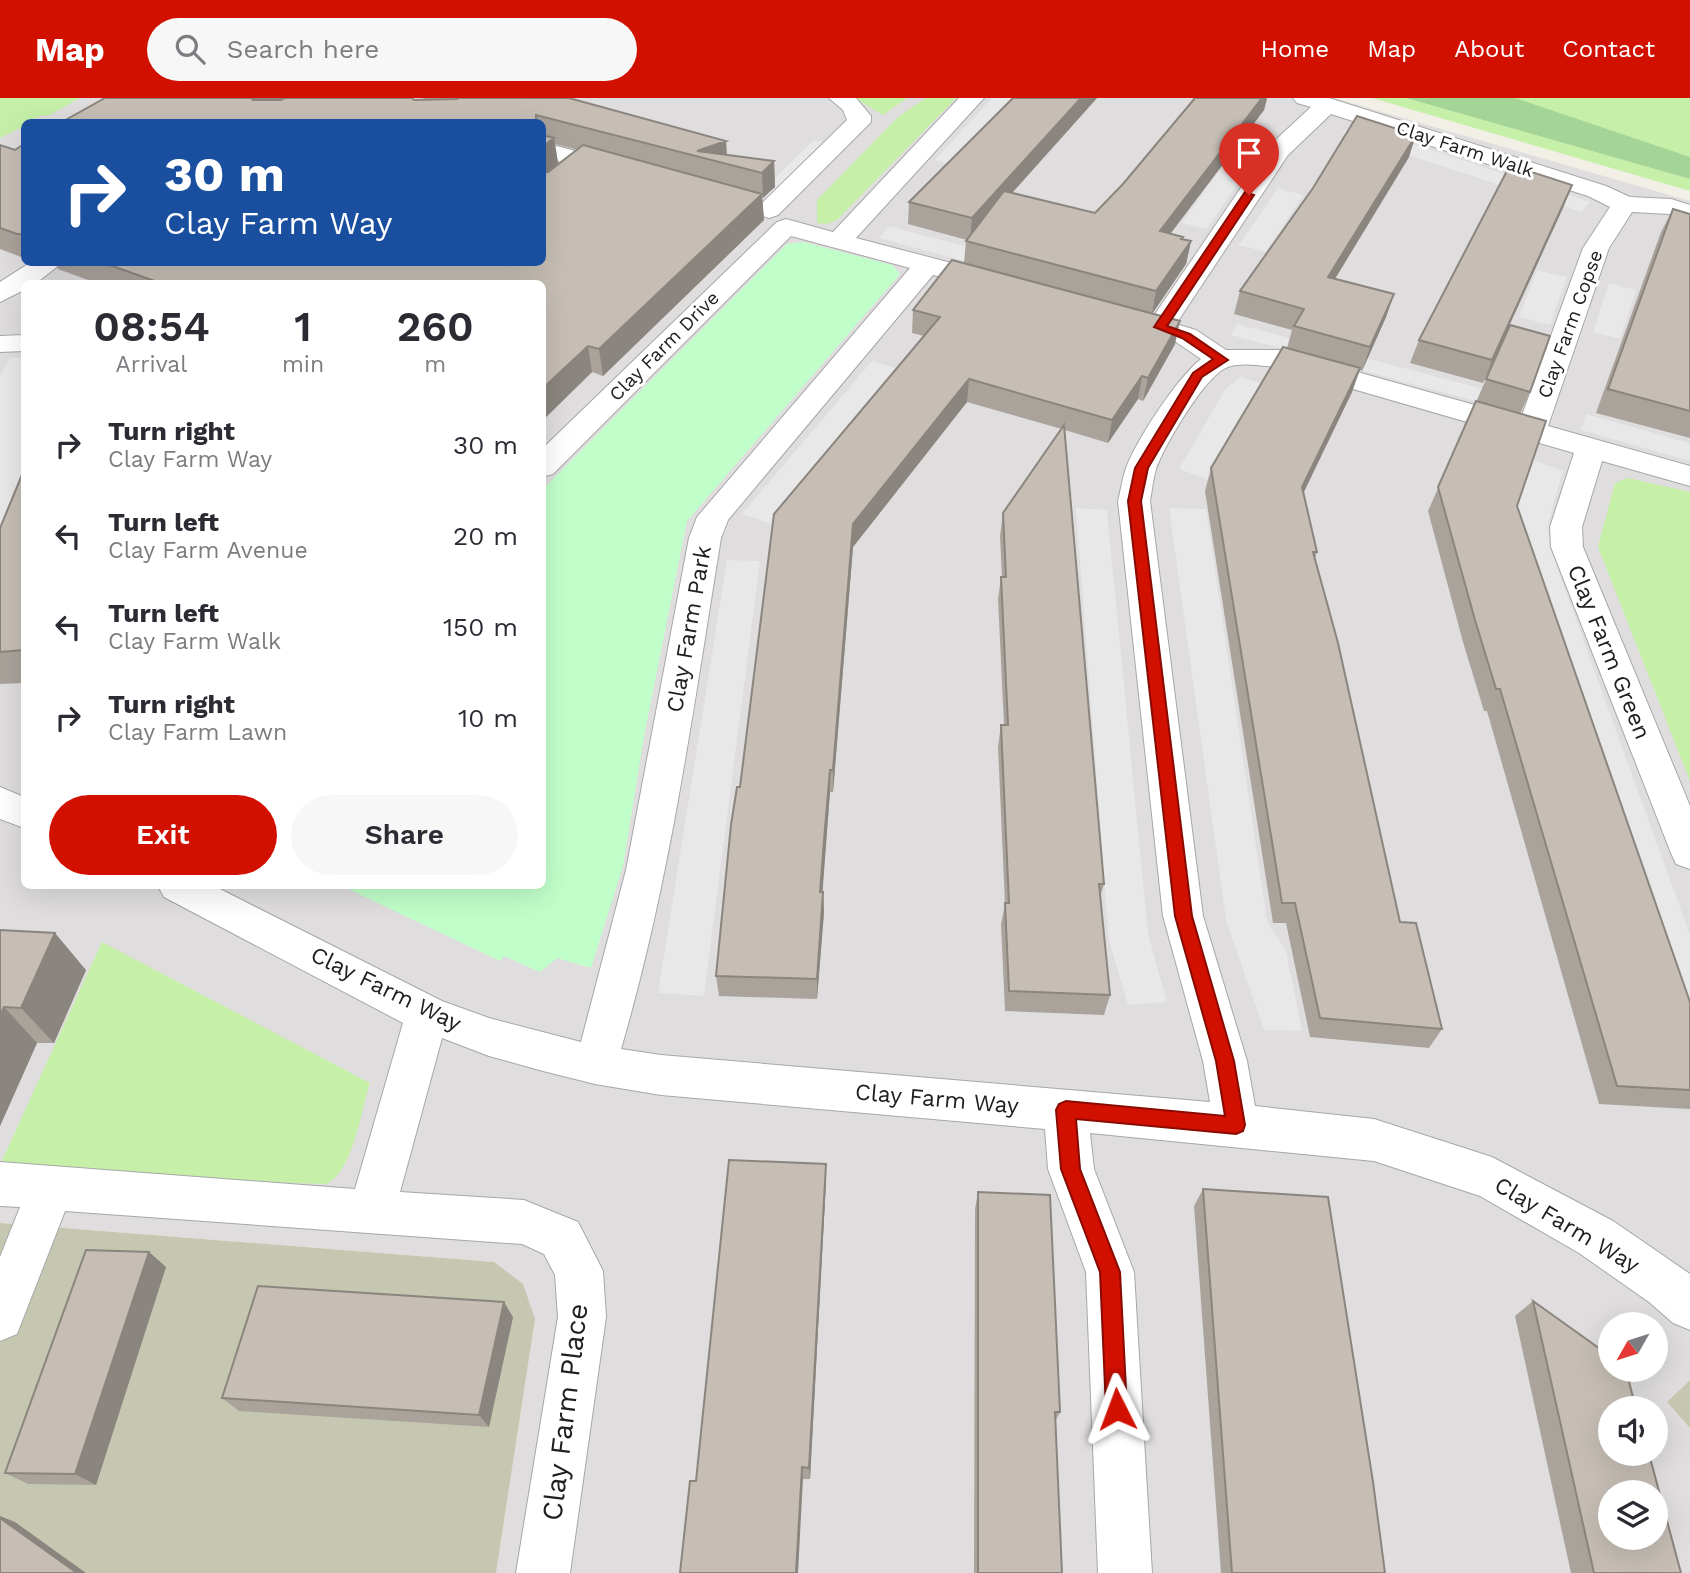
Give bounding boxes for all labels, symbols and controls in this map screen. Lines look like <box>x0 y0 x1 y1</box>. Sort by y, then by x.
search box <box>147 18 637 81</box>
text: Map <box>35 30 105 69</box>
icon: search <box>171 30 209 68</box>
text: Search here <box>227 34 379 64</box>
text: Home <box>1261 35 1329 63</box>
text: Map <box>1367 35 1416 63</box>
text: About <box>1454 35 1524 63</box>
text: Contact <box>1562 35 1655 63</box>
street label: Clay Farm Walk <box>1393 116 1537 182</box>
pin <box>1219 123 1279 195</box>
icon: arrive <box>1230 134 1268 172</box>
text: 30 m <box>164 145 285 203</box>
icon: right <box>49 147 140 238</box>
text: Clay Farm Way <box>164 204 392 242</box>
street label: Clay Farm Copse <box>1533 247 1607 401</box>
street label: Clay Farm Drive <box>604 286 724 406</box>
text: 08:54 <box>93 302 210 351</box>
text: 1 <box>294 302 312 351</box>
text: 260 <box>396 302 474 351</box>
text: Arrival <box>116 351 187 378</box>
text: min <box>282 351 324 378</box>
text: m <box>424 351 446 378</box>
text: Turn right <box>108 416 235 446</box>
icon: right <box>49 426 87 464</box>
text: 30 m <box>453 430 518 460</box>
text: Clay Farm Way <box>108 446 272 473</box>
text: Turn left <box>108 507 219 537</box>
icon: left <box>49 517 87 555</box>
text: 20 m <box>453 521 518 551</box>
text: Clay Farm Avenue <box>108 537 308 564</box>
street label: Clay Farm Park <box>661 544 717 714</box>
street label: Clay Farm Green <box>1562 561 1656 743</box>
text: Turn left <box>108 598 219 628</box>
icon: left <box>49 608 87 646</box>
text: 150 m <box>443 612 518 642</box>
text: Clay Farm Walk <box>108 628 281 655</box>
text: Turn right <box>108 689 235 719</box>
icon: right <box>49 699 87 737</box>
text: 10 m <box>458 703 518 733</box>
text: Clay Farm Lawn <box>108 719 287 746</box>
button: Exit <box>49 795 277 875</box>
button: Share <box>291 795 518 875</box>
street label: Clay Farm Way <box>306 941 466 1037</box>
street label: Clay Farm Way <box>854 1078 1020 1120</box>
street label: Clay Farm Way <box>1490 1171 1644 1279</box>
street label: Clay Farm Place <box>535 1301 595 1523</box>
north arrow <box>1598 1312 1668 1382</box>
map controls <box>1598 1312 1668 1550</box>
position arrow <box>1080 1372 1154 1446</box>
button: sound <box>1598 1396 1668 1466</box>
button: layers <box>1598 1480 1668 1550</box>

